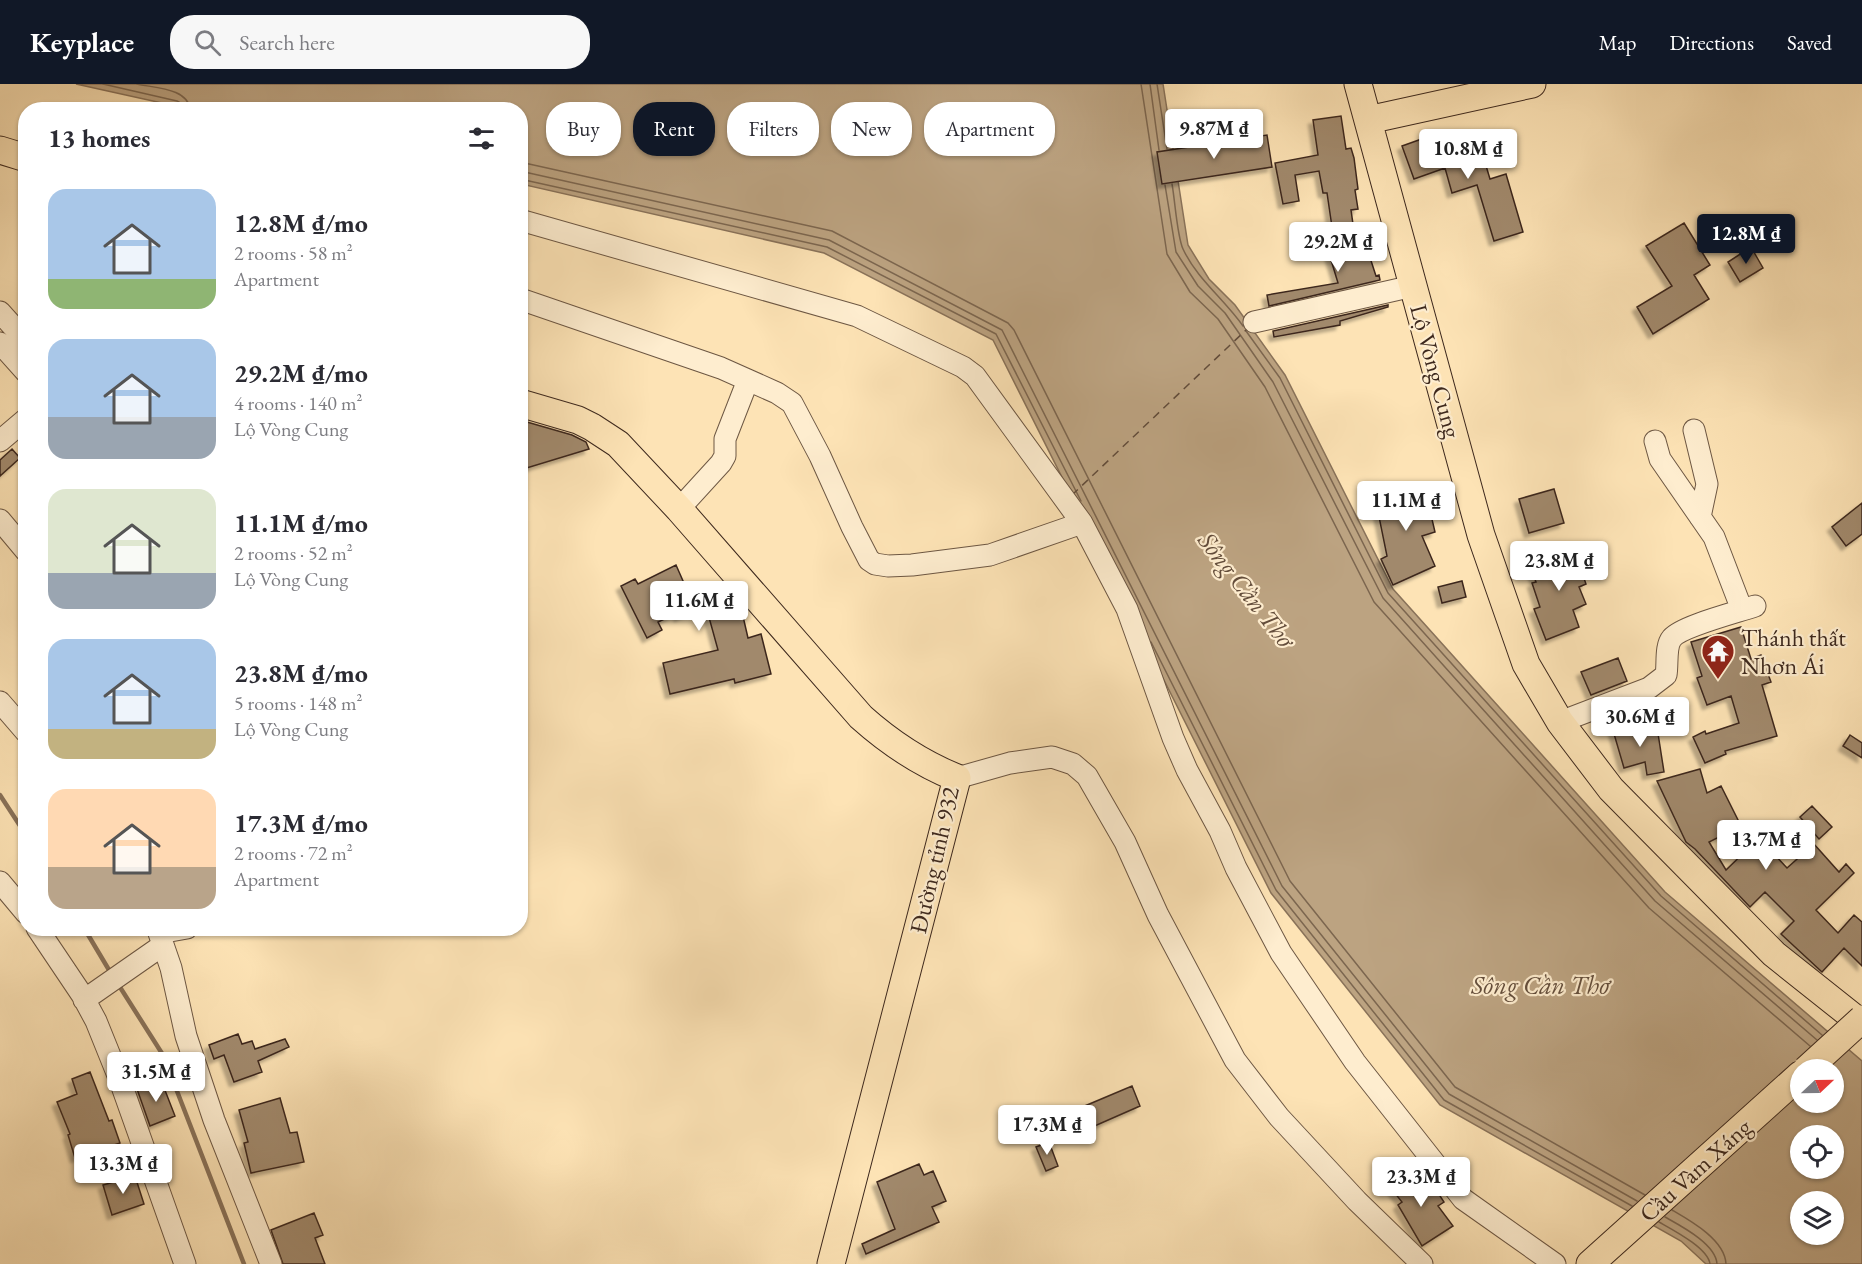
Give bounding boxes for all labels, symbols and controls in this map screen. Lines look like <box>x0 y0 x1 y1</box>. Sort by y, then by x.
search box <box>170 15 590 69</box>
text: Keyplace <box>30 24 134 60</box>
icon: search <box>191 26 224 59</box>
text: Search here <box>239 28 335 57</box>
text: Map <box>1599 29 1636 56</box>
text: Directions <box>1669 29 1754 56</box>
text: Saved <box>1787 29 1832 56</box>
chip: Buy <box>546 102 621 156</box>
chip: Rent <box>633 102 715 156</box>
chip: Filters <box>727 102 819 156</box>
chip: New <box>831 102 912 156</box>
chip: Apartment <box>924 102 1055 156</box>
pin: 9.87M ₫ <box>1159 109 1269 160</box>
text: 9.87M ₫ <box>1179 115 1249 141</box>
text: 13 homes <box>48 121 150 155</box>
icon: filters <box>465 122 498 155</box>
pin: 10.8M ₫ <box>1413 129 1523 180</box>
text: 10.8M ₫ <box>1433 135 1503 161</box>
text: 12.8M ₫/mo <box>234 206 368 240</box>
icon: home <box>96 213 168 285</box>
pin: 12.8M ₫ <box>1691 214 1801 265</box>
text: 12.8M ₫ <box>1711 220 1781 246</box>
pin: 29.2M ₫ <box>1283 222 1393 273</box>
text: 29.2M ₫ <box>1303 228 1373 254</box>
text: 2 rooms · 58 m² <box>234 240 353 266</box>
text: Apartment <box>234 266 319 292</box>
street label: Lộ Vòng Cung <box>1403 301 1469 442</box>
text: 29.2M ₫/mo <box>234 356 368 390</box>
icon: home <box>96 363 168 435</box>
text: 4 rooms · 140 m² <box>234 390 362 416</box>
text: Lộ Vòng Cung <box>234 416 348 442</box>
pin: 11.1M ₫ <box>1351 481 1461 532</box>
text: 11.1M ₫ <box>1371 487 1441 513</box>
text: 11.1M ₫/mo <box>234 506 368 540</box>
icon: home <box>96 513 168 585</box>
water label: Sông Cần Thơ <box>1190 524 1304 657</box>
text: 2 rooms · 52 m² <box>234 540 353 566</box>
pin: 23.8M ₫ <box>1504 541 1614 592</box>
text: 23.8M ₫ <box>1524 547 1594 573</box>
text: Lộ Vòng Cung <box>234 566 348 592</box>
pin: 11.6M ₫ <box>644 581 754 632</box>
text: 11.6M ₫ <box>664 587 734 613</box>
place label: Thánh thất Nhơn Ái <box>1741 622 1846 681</box>
temple icon: Thánh thất Nhơn Ái <box>1700 633 1736 680</box>
text: 23.8M ₫/mo <box>234 656 368 690</box>
icon: home <box>96 663 168 735</box>
text: 5 rooms · 148 m² <box>234 690 362 716</box>
pin: 30.6M ₫ <box>1585 697 1695 748</box>
text: 30.6M ₫ <box>1605 703 1675 729</box>
text: Lộ Vòng Cung <box>234 716 348 742</box>
street label: Đường tỉnh 932 <box>902 783 966 936</box>
text: 17.3M ₫/mo <box>234 806 368 840</box>
icon: home <box>96 813 168 885</box>
pin: 13.7M ₫ <box>1711 820 1821 871</box>
text: 13.7M ₫ <box>1731 826 1801 852</box>
text: 2 rooms · 72 m² <box>234 840 353 866</box>
text: Apartment <box>234 866 319 892</box>
water label: Sông Cần Thơ <box>1470 968 1612 1002</box>
pin: 31.5M ₫ <box>101 1052 211 1103</box>
text: 31.5M ₫ <box>121 1058 191 1084</box>
north arrow <box>1790 1059 1844 1113</box>
map controls <box>1790 1059 1844 1245</box>
pin: 17.3M ₫ <box>992 1105 1102 1156</box>
text: 17.3M ₫ <box>1012 1111 1082 1137</box>
street label: Cầu Vàm Xáng <box>1632 1111 1758 1229</box>
button: locate <box>1790 1125 1844 1179</box>
pin: 13.3M ₫ <box>68 1144 178 1195</box>
text: 13.3M ₫ <box>88 1150 158 1176</box>
pin: 23.3M ₫ <box>1366 1157 1476 1208</box>
text: 23.3M ₫ <box>1386 1163 1456 1189</box>
button: layers <box>1790 1191 1844 1245</box>

